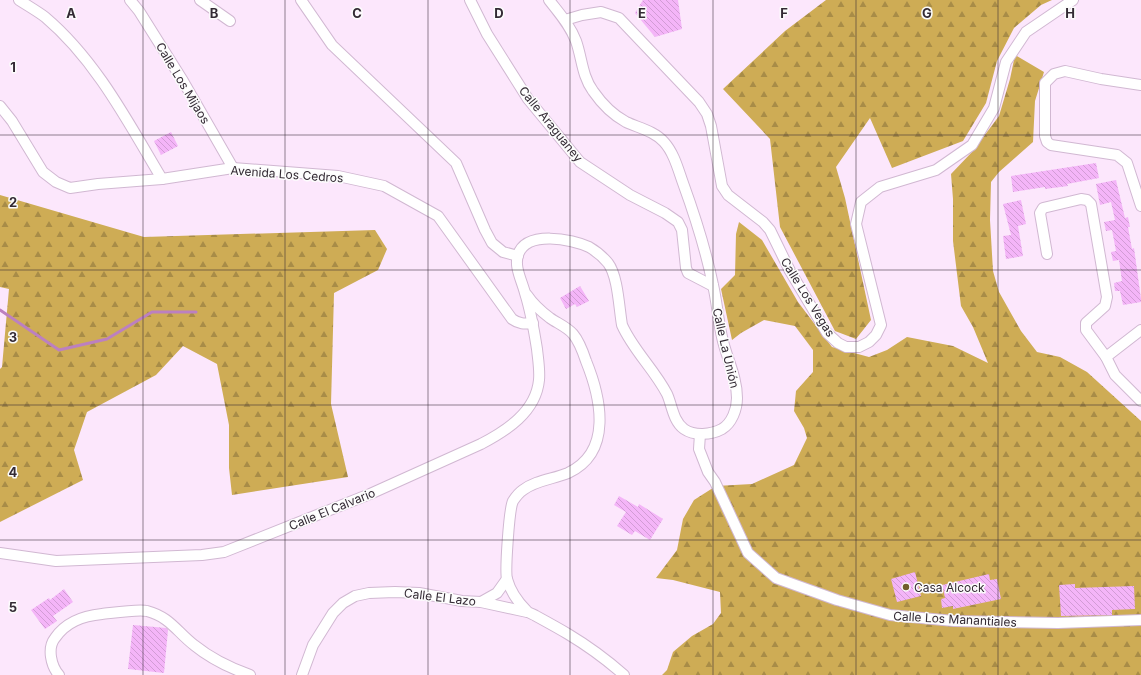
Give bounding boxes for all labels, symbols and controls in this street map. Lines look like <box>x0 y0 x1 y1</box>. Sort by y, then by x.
text: A <box>66 5 76 21</box>
text: B <box>210 5 219 21</box>
text: C <box>352 5 362 21</box>
text: D <box>494 5 504 21</box>
text: E <box>638 5 646 21</box>
text: F <box>780 5 788 21</box>
text: G <box>922 5 932 21</box>
text: H <box>1065 5 1075 21</box>
street label: Calle Los Mijaos <box>153 40 213 126</box>
text: 1 <box>10 59 16 75</box>
street label: Calle Araguaney <box>516 83 586 165</box>
street label: Avenida Los Cedros <box>230 163 344 185</box>
text: 2 <box>9 194 17 210</box>
street label: Calle Los Vegas <box>778 255 838 339</box>
street label: Calle La Unión <box>709 306 743 390</box>
text: 3 <box>9 329 17 345</box>
text: 4 <box>9 464 18 480</box>
street label: Calle El Calvario <box>287 485 377 533</box>
place label: Casa Alcock <box>914 580 985 595</box>
marker: Casa Alcock <box>901 582 911 592</box>
street label: Calle El Lazo <box>403 585 477 609</box>
text: 5 <box>9 599 17 615</box>
street label: Calle Los Manantiales <box>893 608 1017 630</box>

